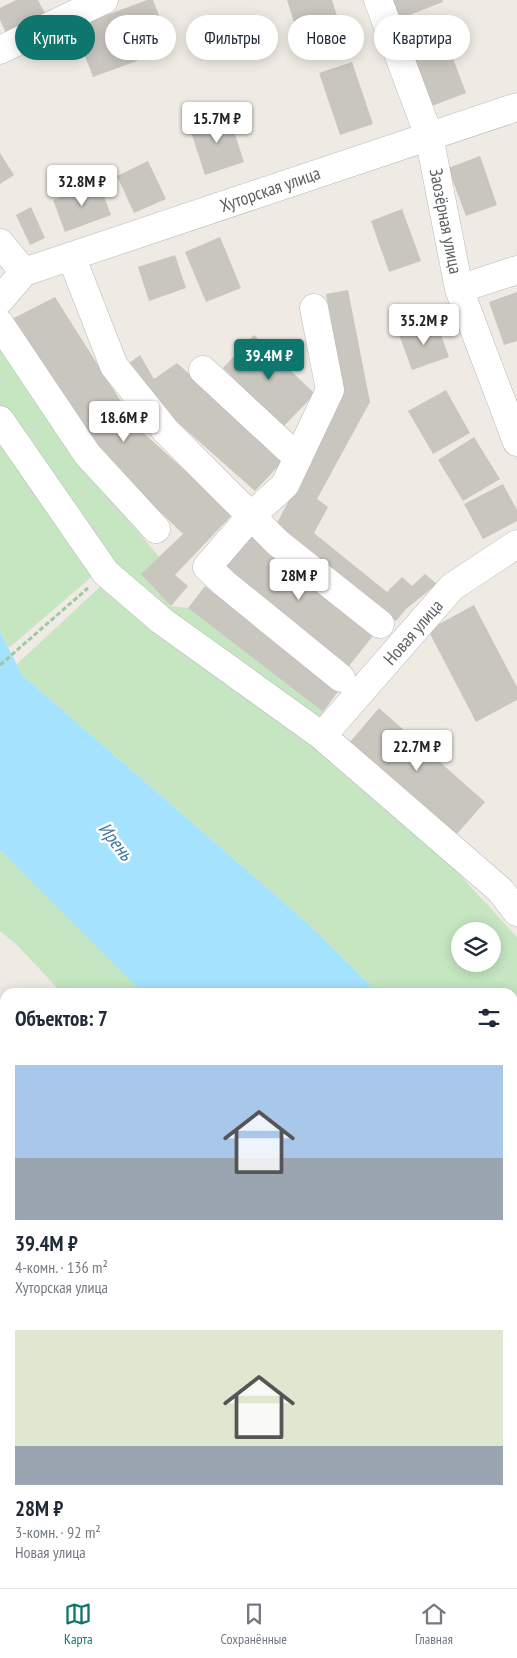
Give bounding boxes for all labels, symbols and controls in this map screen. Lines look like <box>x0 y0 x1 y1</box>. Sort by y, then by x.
chip: Купить <box>15 15 95 60</box>
chip: Снять <box>105 15 176 60</box>
chip: Фильтры <box>186 15 278 60</box>
chip: Новое <box>288 15 364 60</box>
chip: Квартира <box>374 15 470 60</box>
pin: 15.7M ₽ <box>171 102 263 144</box>
text: 15.7M ₽ <box>193 108 241 128</box>
street label: Хуторская улица <box>217 161 323 217</box>
pin: 32.8M ₽ <box>36 164 128 207</box>
street label: Заозёрная улица <box>425 166 467 276</box>
text: 32.8M ₽ <box>58 171 106 191</box>
pin: 35.2M ₽ <box>378 304 470 346</box>
text: 35.2M ₽ <box>400 310 448 330</box>
pin: 39.4M ₽ <box>223 338 315 381</box>
text: 39.4M ₽ <box>245 345 293 365</box>
pin: 18.6M ₽ <box>78 400 170 443</box>
text: 18.6M ₽ <box>100 407 148 427</box>
pin: 28M ₽ <box>264 558 334 601</box>
text: 28M ₽ <box>281 565 317 585</box>
street label: Новая улица <box>378 594 448 670</box>
pin: 22.7M ₽ <box>371 730 463 772</box>
text: 22.7M ₽ <box>393 736 441 756</box>
water label: Ирень <box>94 817 139 866</box>
map controls <box>451 922 501 972</box>
button: layers <box>451 922 501 972</box>
icon: filters <box>475 1004 503 1032</box>
text: Объектов: 7 <box>15 1005 108 1032</box>
icon: home <box>214 1097 304 1187</box>
text: 39.4M ₽ <box>15 1230 78 1257</box>
text: 4-комн. · 136 m² <box>15 1257 108 1277</box>
text: Хуторская улица <box>15 1277 108 1297</box>
icon: home <box>214 1362 304 1452</box>
text: 28M ₽ <box>15 1495 63 1522</box>
text: 3-комн. · 92 m² <box>15 1522 101 1542</box>
text: Новая улица <box>15 1542 86 1562</box>
tab: Карта <box>64 1600 93 1648</box>
tab: Сохранённые <box>220 1600 287 1648</box>
tab: Главная <box>415 1600 453 1648</box>

